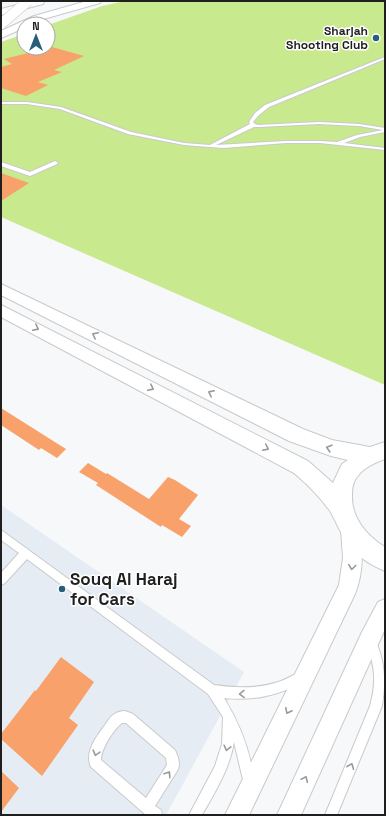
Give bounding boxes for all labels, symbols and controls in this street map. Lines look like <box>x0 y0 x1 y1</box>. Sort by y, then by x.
north arrow <box>16 16 56 56</box>
text: N <box>32 19 40 33</box>
place label: Sharjah Shooting Club <box>286 23 368 53</box>
marker: Sharjah Shooting Club <box>371 33 381 43</box>
one-way arrow <box>31 324 39 331</box>
one-way arrow <box>92 333 99 340</box>
one-way arrow <box>147 384 154 391</box>
one-way arrow <box>208 390 216 398</box>
one-way arrow <box>262 444 269 451</box>
one-way arrow <box>326 444 333 452</box>
one-way arrow <box>348 564 357 570</box>
place label: Souq Al Haraj for Cars <box>70 568 178 610</box>
marker: Souq Al Haraj for Cars <box>57 584 67 594</box>
one-way arrow <box>239 690 245 698</box>
one-way arrow <box>285 706 293 714</box>
one-way arrow <box>223 744 232 751</box>
one-way arrow <box>93 750 101 757</box>
one-way arrow <box>346 763 354 770</box>
one-way arrow <box>164 771 171 778</box>
one-way arrow <box>300 776 308 784</box>

